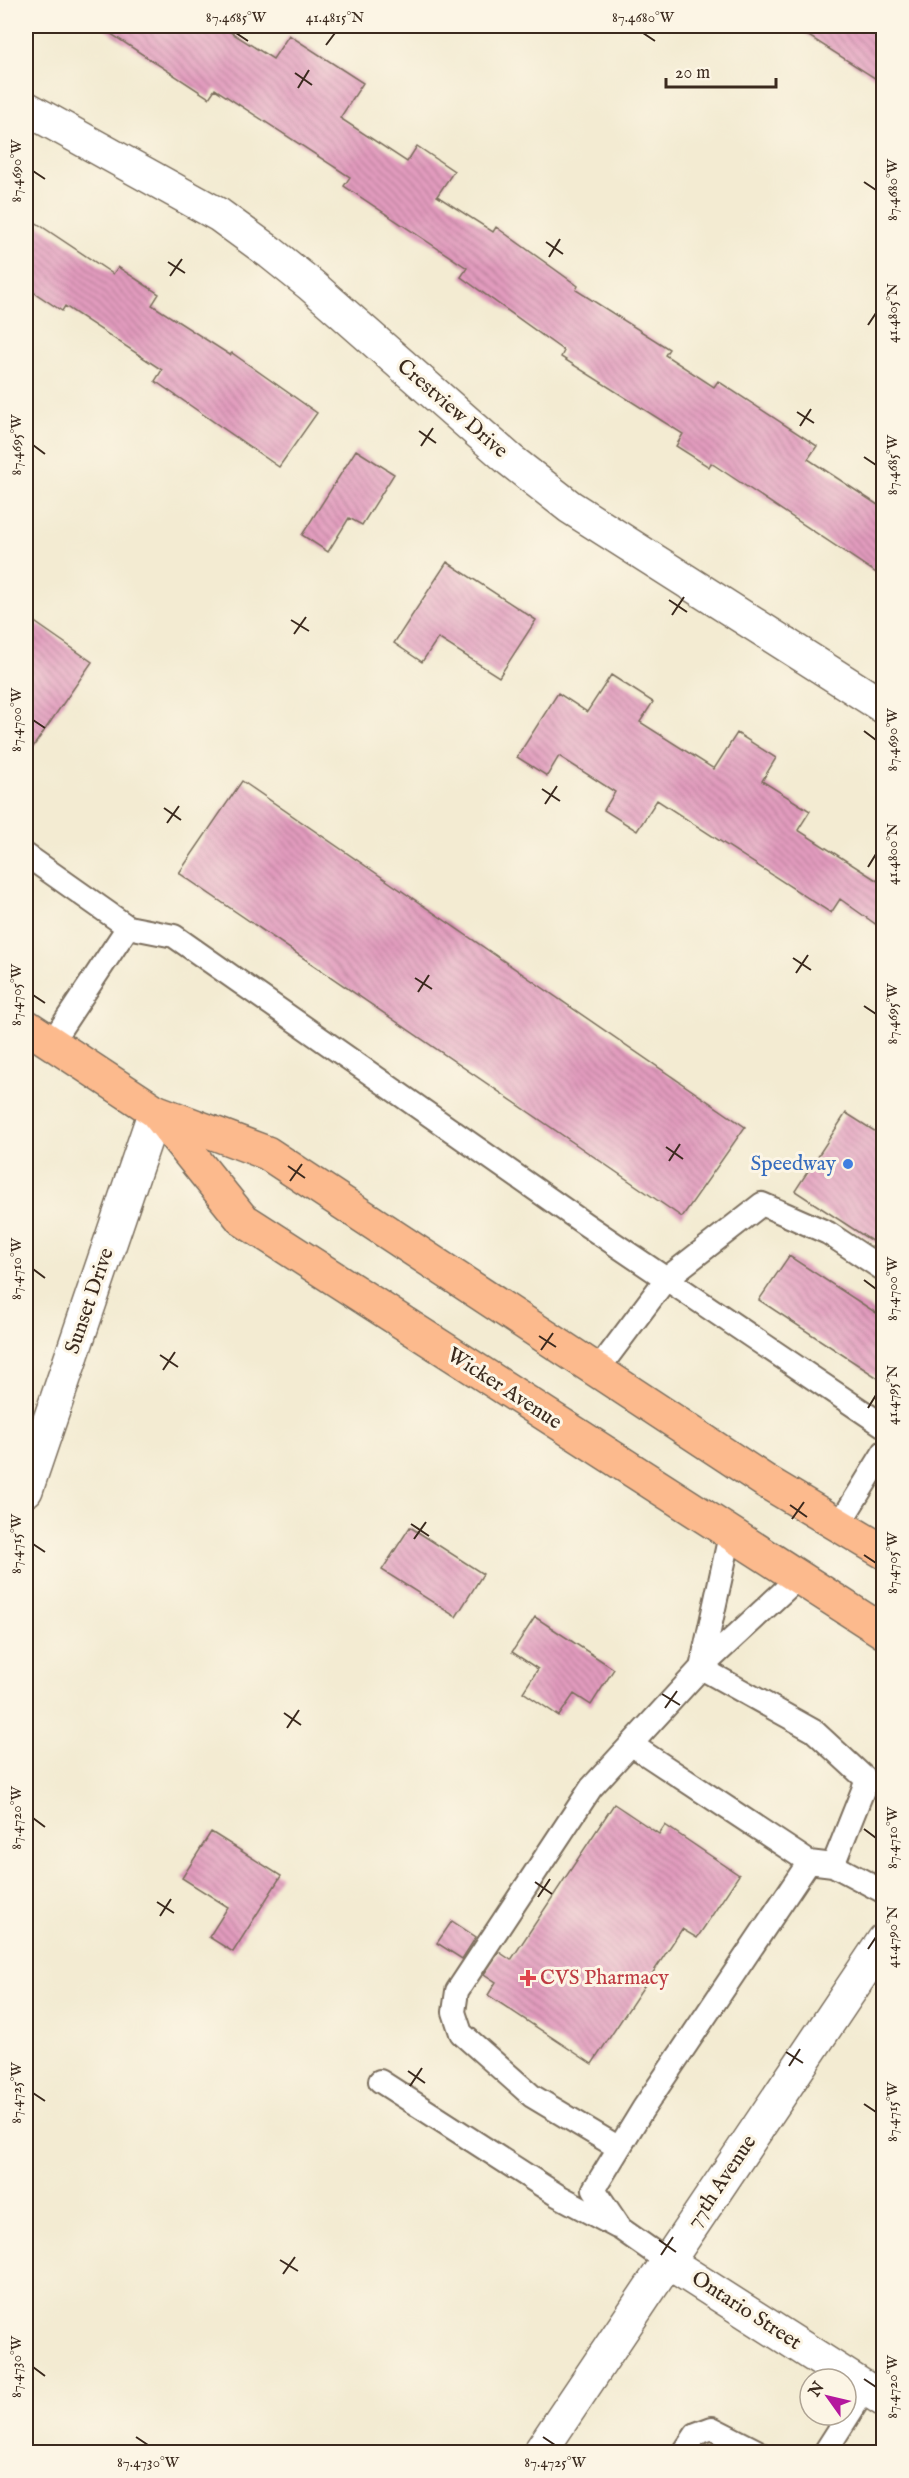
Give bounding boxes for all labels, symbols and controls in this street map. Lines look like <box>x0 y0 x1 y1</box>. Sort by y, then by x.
text: 87.4685°W <box>206 8 267 27</box>
text: 41.4815°N <box>306 8 364 27</box>
text: 87.4680°W <box>612 8 675 27</box>
scale bar <box>666 51 776 89</box>
text: 20 m <box>675 62 710 85</box>
text: 87.4690°W <box>7 139 26 202</box>
text: 87.4680°W <box>883 158 902 221</box>
text: 41.4805°N <box>883 283 902 343</box>
street label: Crestview Drive <box>391 353 513 465</box>
text: 87.4695°W <box>7 414 26 475</box>
text: 87.4685°W <box>883 434 902 495</box>
text: 87.4700°W <box>7 687 26 752</box>
text: 87.4690°W <box>883 708 902 771</box>
text: 41.4800°N <box>883 823 902 885</box>
text: 87.4705°W <box>7 963 26 1026</box>
text: 87.4695°W <box>883 983 902 1044</box>
place label: Speedway <box>751 1151 837 1178</box>
marker: Speedway <box>841 1157 855 1171</box>
text: 87.4710°W <box>7 1237 26 1300</box>
street label: Sunset Drive <box>59 1244 121 1358</box>
text: 87.4700°W <box>883 1256 902 1321</box>
street label: Wicker Avenue <box>441 1342 567 1436</box>
text: 41.4795°N <box>883 1365 902 1425</box>
text: 87.4715°W <box>7 1513 26 1574</box>
text: 87.4705°W <box>883 1531 902 1594</box>
text: 87.4720°W <box>7 1786 26 1850</box>
text: 87.4710°W <box>883 1806 902 1869</box>
text: 41.4790°N <box>883 1906 902 1968</box>
place label: CVS Pharmacy <box>540 1965 670 1992</box>
marker: CVS Pharmacy <box>521 1971 535 1985</box>
text: 87.4725°W <box>7 2061 26 2124</box>
text: 87.4715°W <box>883 2081 902 2142</box>
street label: 77th Avenue <box>681 2130 763 2234</box>
street label: Ontario Street <box>686 2265 806 2357</box>
text: 87.4730°W <box>7 2335 26 2398</box>
text: 87.4720°W <box>883 2355 902 2419</box>
north arrow <box>798 2367 858 2427</box>
text: N <box>805 2378 829 2402</box>
text: 87.4730°W <box>117 2453 180 2472</box>
text: 87.4725°W <box>524 2453 587 2472</box>

